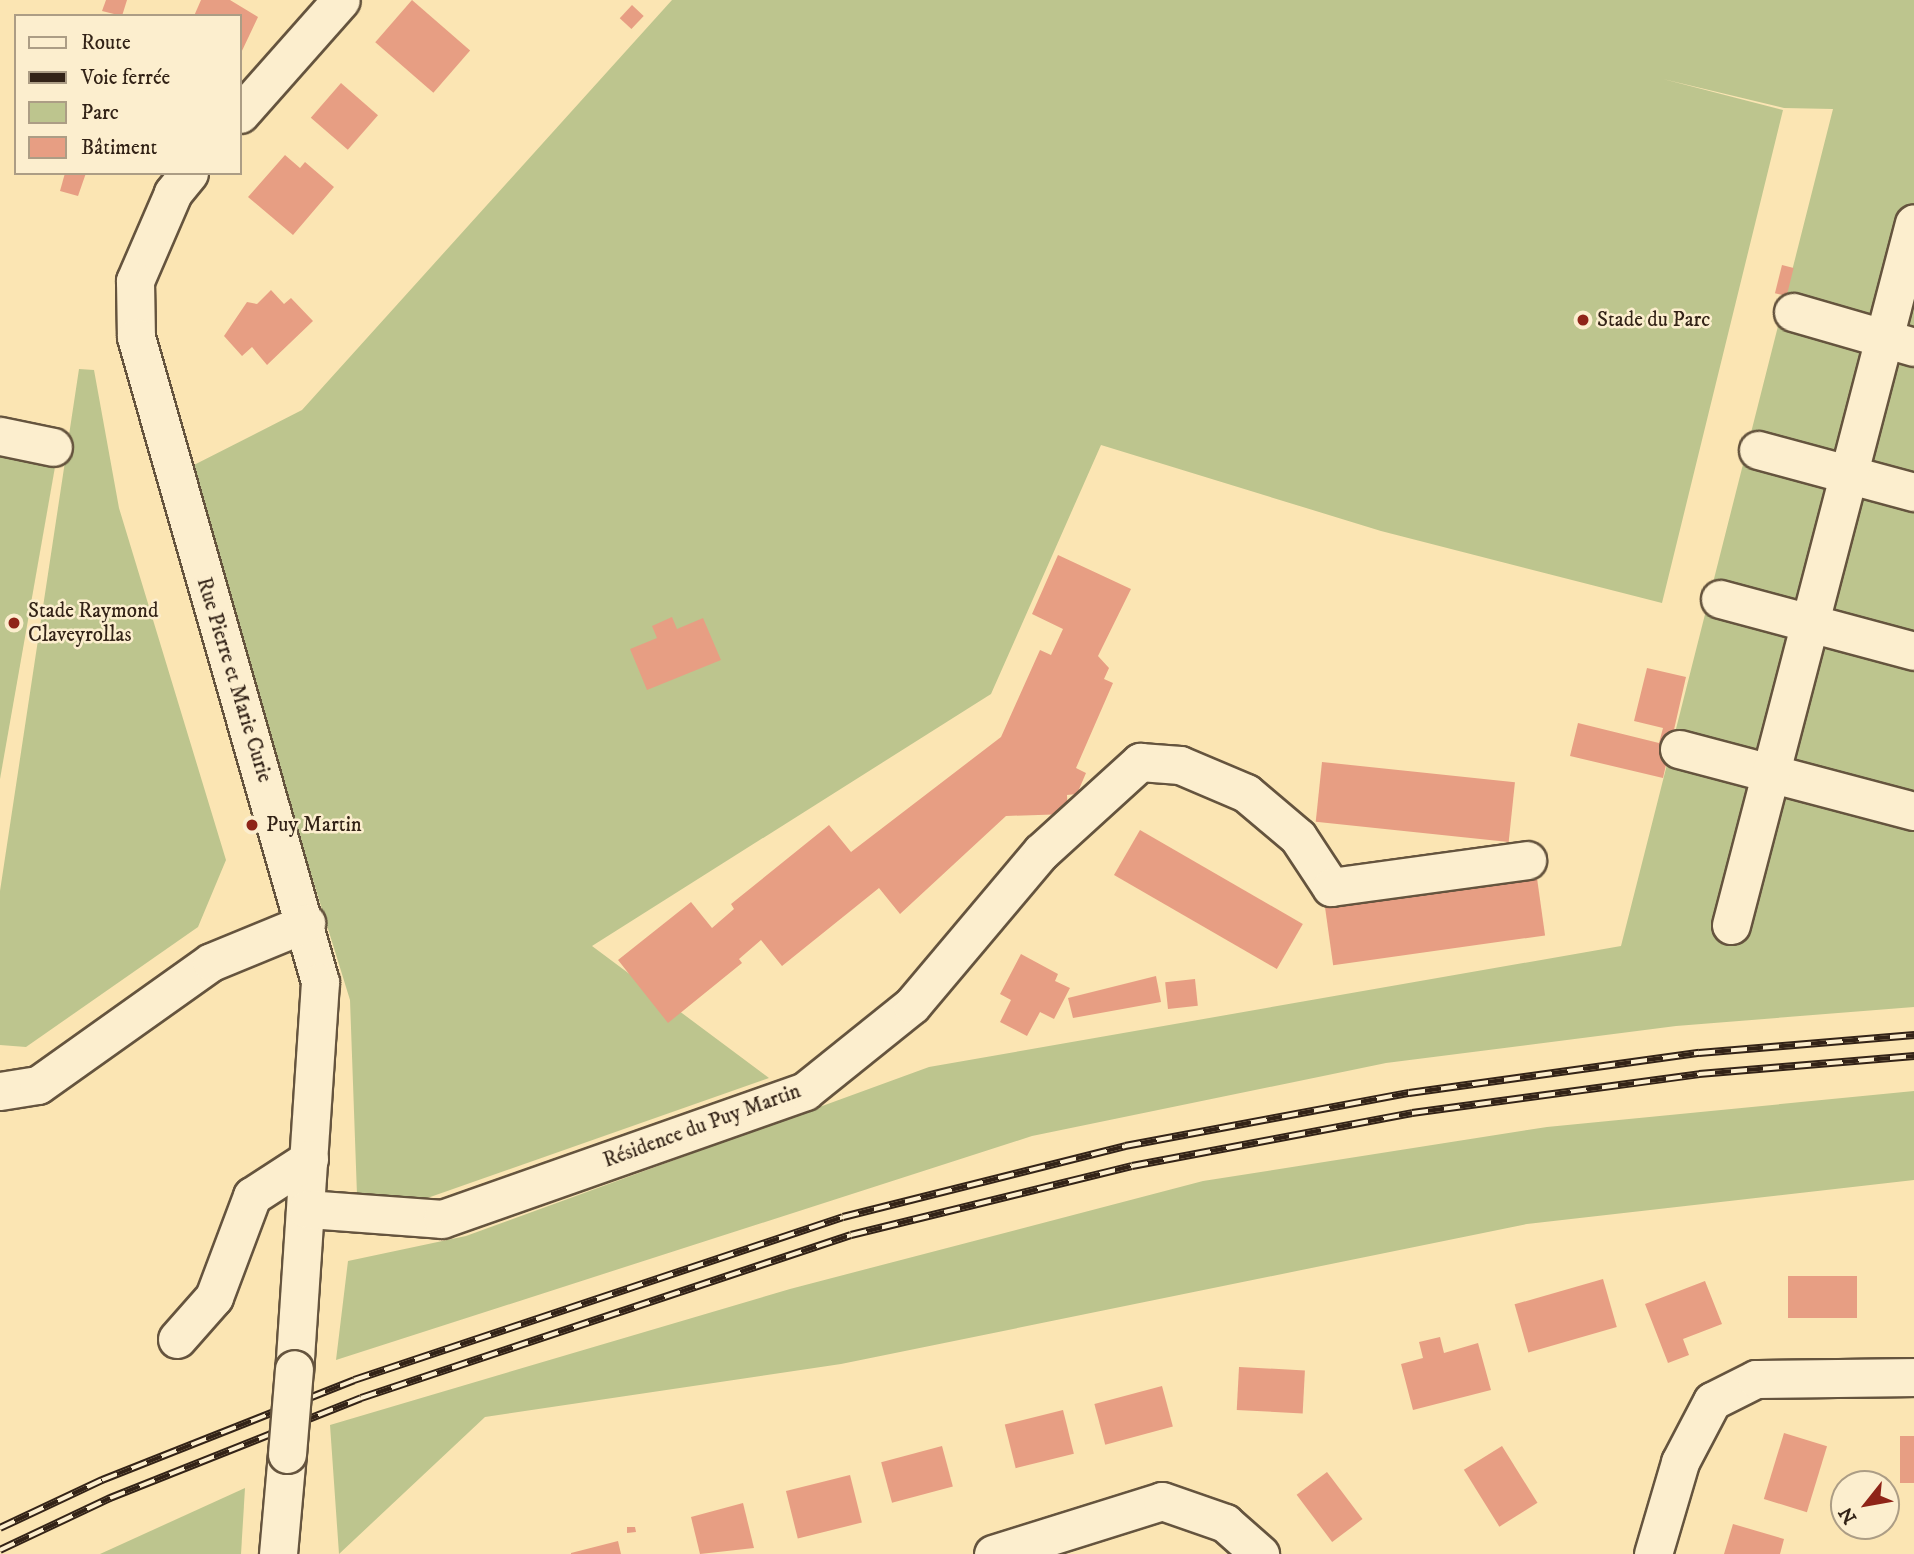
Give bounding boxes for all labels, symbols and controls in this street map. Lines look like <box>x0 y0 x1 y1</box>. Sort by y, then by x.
legend <box>14 14 242 175</box>
text: Route <box>81 30 131 56</box>
text: Voie ferrée <box>81 65 170 91</box>
text: Parc <box>81 100 119 126</box>
text: Bâtiment <box>81 135 157 161</box>
place label: Stade du Parc <box>1597 307 1710 333</box>
marker: Stade du Parc <box>1575 312 1591 328</box>
street label: Rue Pierre et Marie Curie <box>191 575 277 785</box>
place label: Stade Raymond Claveyrollas <box>28 598 158 648</box>
marker: Stade Raymond Claveyrollas <box>6 615 22 631</box>
place label: Puy Martin <box>266 812 362 838</box>
marker: Puy Martin <box>244 817 260 833</box>
street label: Résidence du Puy Martin <box>600 1079 804 1173</box>
north arrow <box>1830 1470 1900 1540</box>
text: N <box>1834 1502 1862 1528</box>

